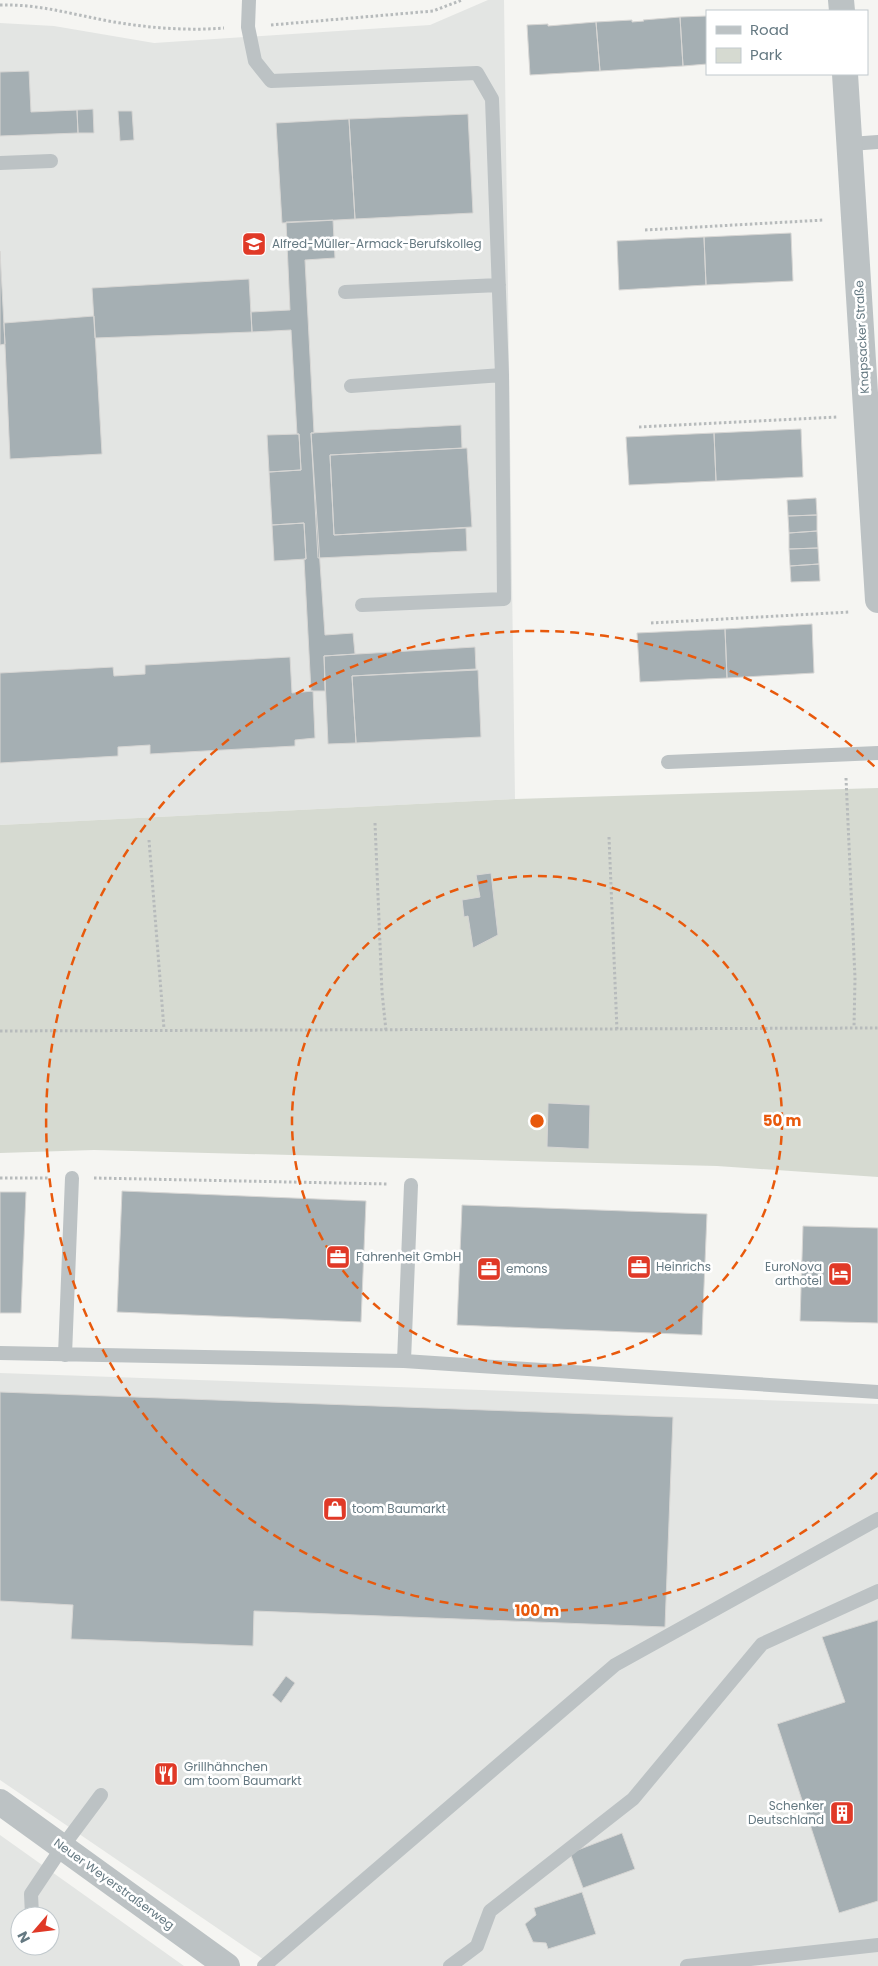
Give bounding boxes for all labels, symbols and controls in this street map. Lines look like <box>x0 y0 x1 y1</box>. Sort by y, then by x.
legend <box>706 10 868 75</box>
text: Road <box>750 19 789 40</box>
text: Park <box>750 44 782 65</box>
school or university icon: Alfred-Müller-Armack-Berufskolleg <box>241 231 267 257</box>
place label: Alfred-Müller-Armack-Berufskolleg <box>272 235 482 252</box>
street label: Knapsacker Straße <box>850 280 873 394</box>
text: 50 m <box>763 1110 801 1131</box>
centre of rings <box>528 1112 546 1130</box>
office icon: Fahrenheit GmbH <box>325 1244 351 1270</box>
place label: Fahrenheit GmbH <box>356 1248 461 1265</box>
office icon: Heinrichs <box>626 1254 652 1280</box>
office icon: emons <box>476 1256 502 1282</box>
place label: Heinrichs <box>656 1258 711 1275</box>
place label: EuroNova arthotel <box>765 1258 822 1289</box>
place label: emons <box>506 1260 547 1277</box>
hotel icon: EuroNova arthotel <box>827 1261 853 1287</box>
shop icon: toom Baumarkt <box>322 1496 348 1522</box>
place label: toom Baumarkt <box>352 1500 446 1517</box>
text: 100 m <box>515 1600 559 1621</box>
place label: Grillhähnchen am toom Baumarkt <box>184 1758 302 1789</box>
restaurant icon: Grillhähnchen am toom Baumarkt <box>153 1761 179 1787</box>
place label: Schenker Deutschland <box>748 1797 825 1828</box>
building icon: Schenker Deutschland <box>829 1800 855 1826</box>
street label: Neuer Weyerstraßerweg <box>51 1834 178 1933</box>
north arrow <box>10 1906 60 1956</box>
text: N <box>12 1928 35 1946</box>

